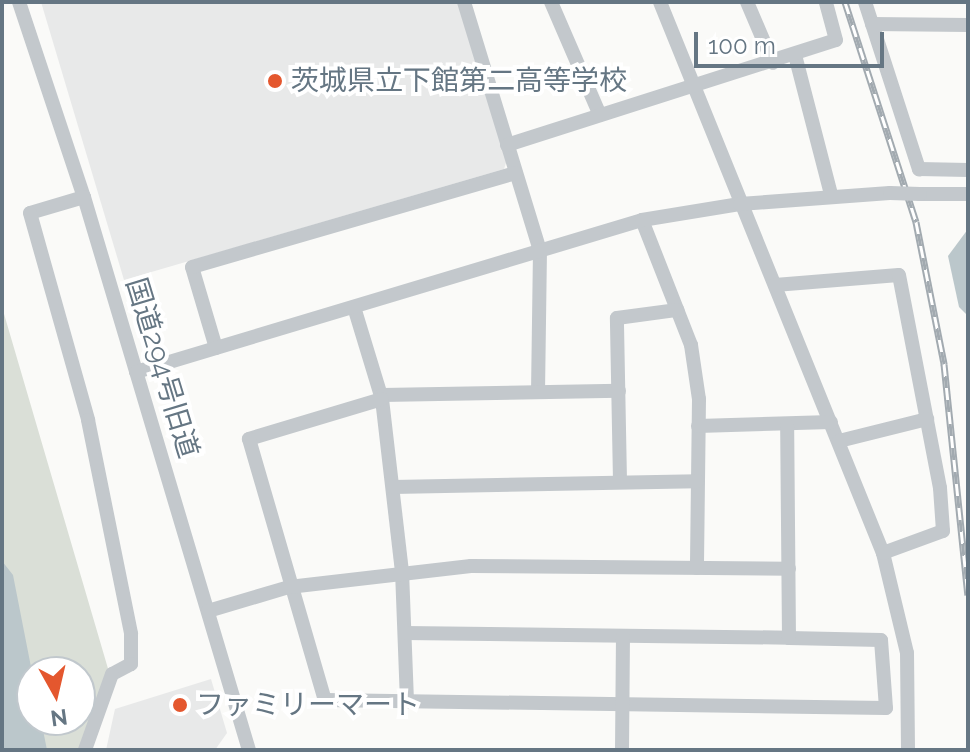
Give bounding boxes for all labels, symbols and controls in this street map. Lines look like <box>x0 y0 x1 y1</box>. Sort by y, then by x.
scale bar <box>698 16 888 66</box>
text: 100 m <box>708 31 776 60</box>
place label: 茨城県立下館第二高等学校 <box>291 64 627 98</box>
marker: 茨城県立下館第二高等学校 <box>266 72 284 90</box>
street label: 国道294号旧道 <box>119 274 205 462</box>
north arrow <box>16 656 96 736</box>
place label: ファミリーマート <box>196 688 420 722</box>
marker: ファミリーマート <box>171 696 189 714</box>
text: N <box>49 704 69 732</box>

